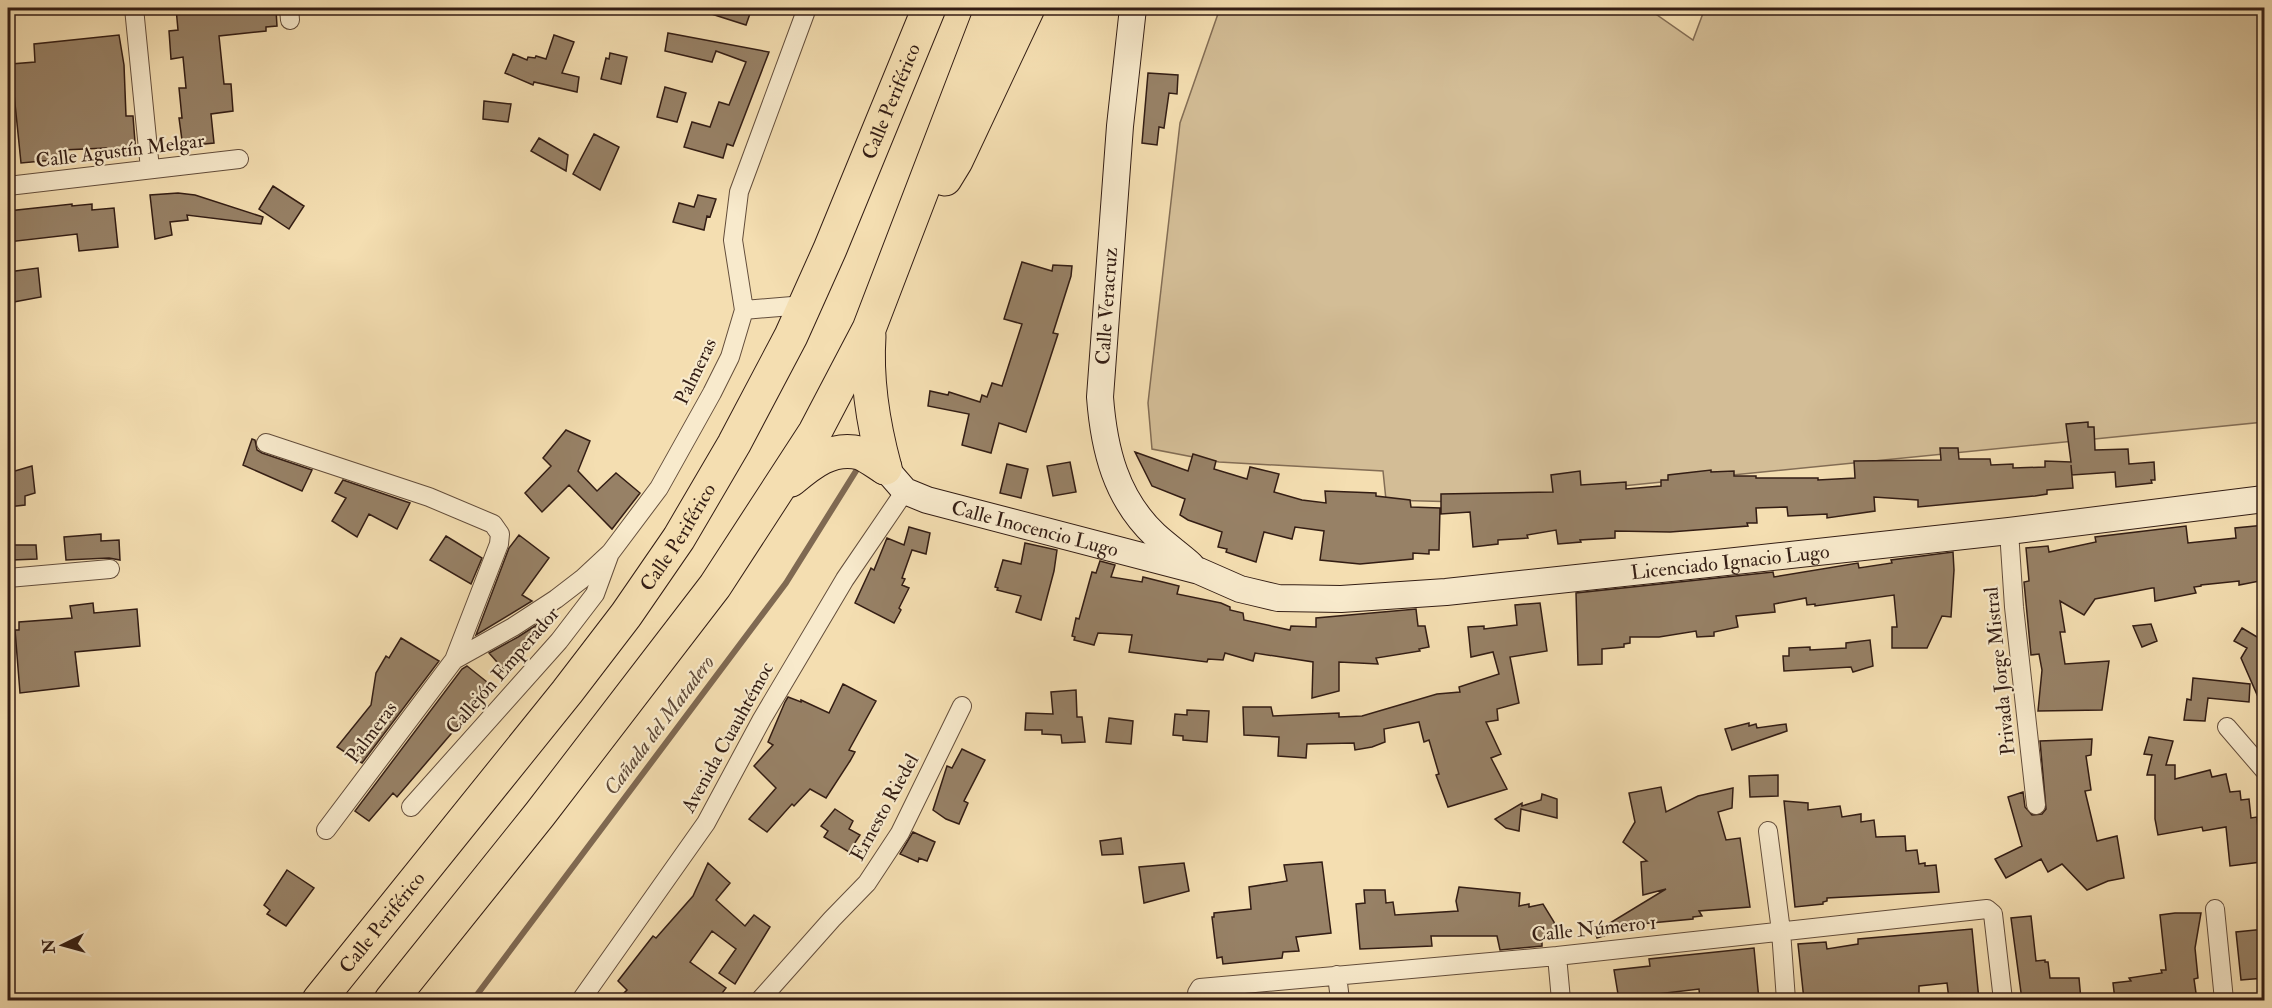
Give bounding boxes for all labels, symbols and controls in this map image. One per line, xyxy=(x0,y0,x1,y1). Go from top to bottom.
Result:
street label: Calle Periférico xyxy=(856,40,926,163)
street label: Calle Agustín Melgar xyxy=(34,128,206,173)
street label: Calle Veracruz xyxy=(1090,246,1123,366)
street label: Palmeras xyxy=(669,334,722,409)
street label: Calle Periférico xyxy=(634,479,721,596)
street label: Calle Inocencio Lugo xyxy=(949,495,1121,562)
street label: Licenciado Ignacio Lugo xyxy=(1629,539,1831,585)
street label: Privada Jorge Mistral xyxy=(1978,586,2021,756)
street label: Callejón Emperador xyxy=(440,601,566,740)
water label: Cañada del Matadero xyxy=(598,650,721,801)
street label: Avenida Cuauhtémoc xyxy=(675,657,779,818)
street label: Palmeras xyxy=(340,696,403,768)
street label: Ernesto Riedel xyxy=(845,749,924,865)
street label: Calle Periférico xyxy=(334,867,430,978)
street label: Calle Número 1 xyxy=(1530,910,1658,947)
north arrow xyxy=(33,915,93,975)
text: N xyxy=(38,938,60,955)

